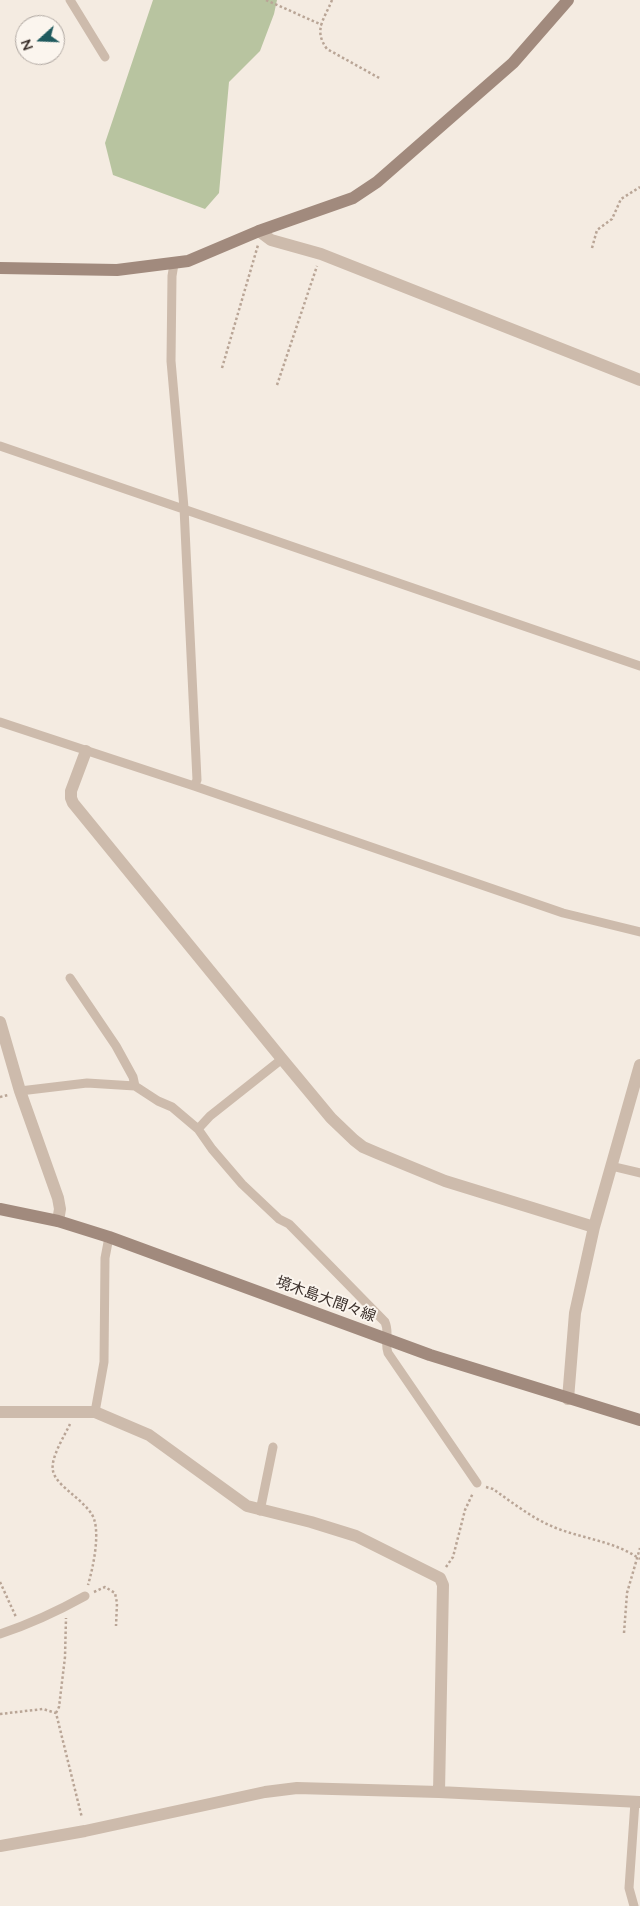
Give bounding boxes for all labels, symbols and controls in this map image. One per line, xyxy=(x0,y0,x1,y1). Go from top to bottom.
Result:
north arrow xyxy=(15,15,65,65)
text: N xyxy=(17,37,36,53)
street label: 境木島大間々線 xyxy=(274,1273,378,1325)

